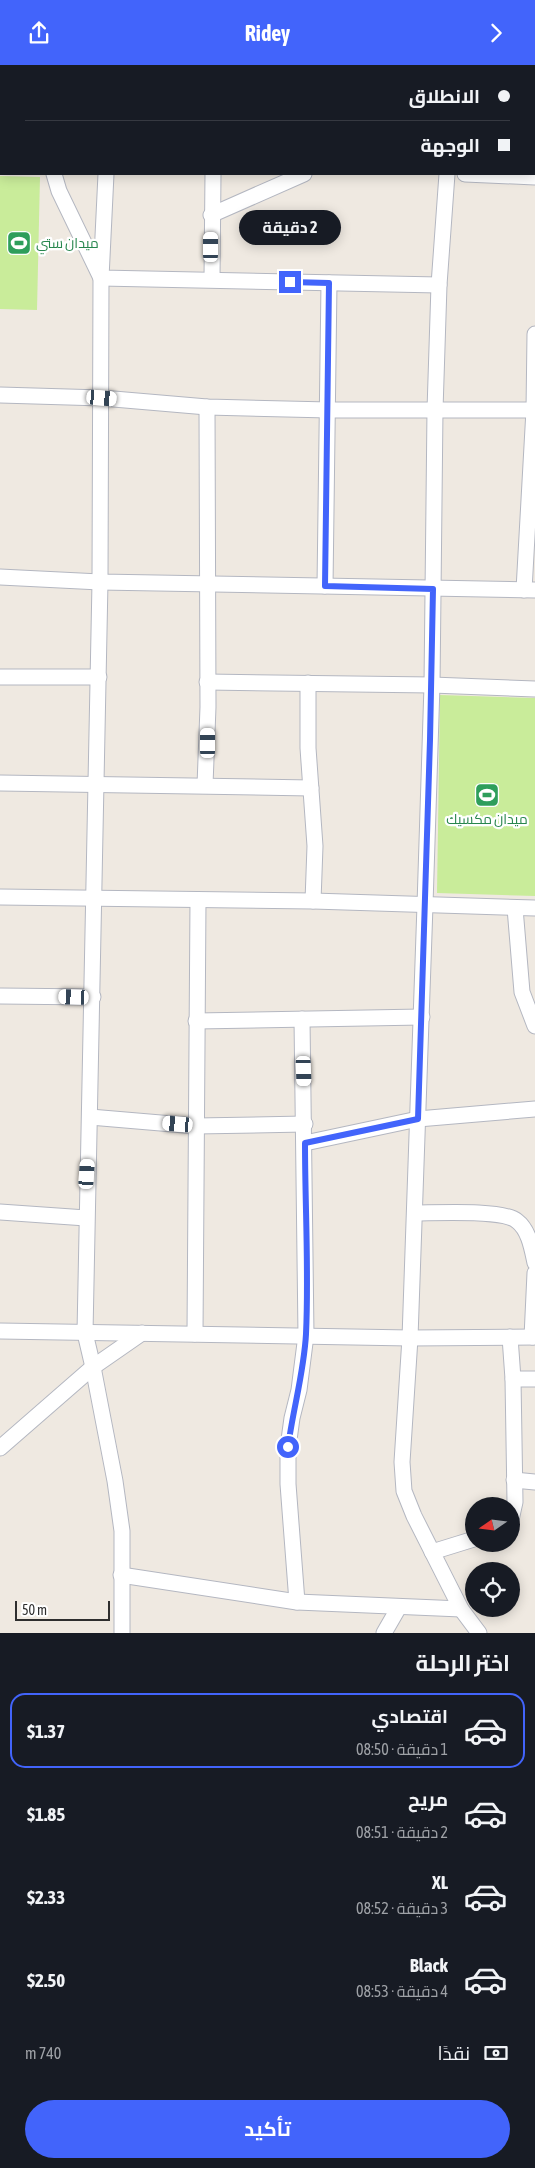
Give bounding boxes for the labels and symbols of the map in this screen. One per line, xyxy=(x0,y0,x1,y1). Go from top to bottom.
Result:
callout: 2 دقيقة xyxy=(239,209,341,245)
sports icon: ميدان ستي xyxy=(6,230,32,256)
car xyxy=(203,232,218,262)
place label: ميدان ستي xyxy=(36,235,99,255)
route end xyxy=(279,271,301,293)
car xyxy=(86,389,117,407)
car xyxy=(200,728,215,758)
sports icon: ميدان مكسيك xyxy=(474,782,500,808)
place label: ميدان مكسيك xyxy=(446,811,528,827)
car xyxy=(58,989,89,1005)
car xyxy=(295,1056,312,1086)
car xyxy=(162,1115,193,1133)
car xyxy=(78,1159,95,1189)
route start xyxy=(277,1436,299,1458)
north arrow xyxy=(465,1497,520,1553)
scale bar xyxy=(15,1598,110,1621)

